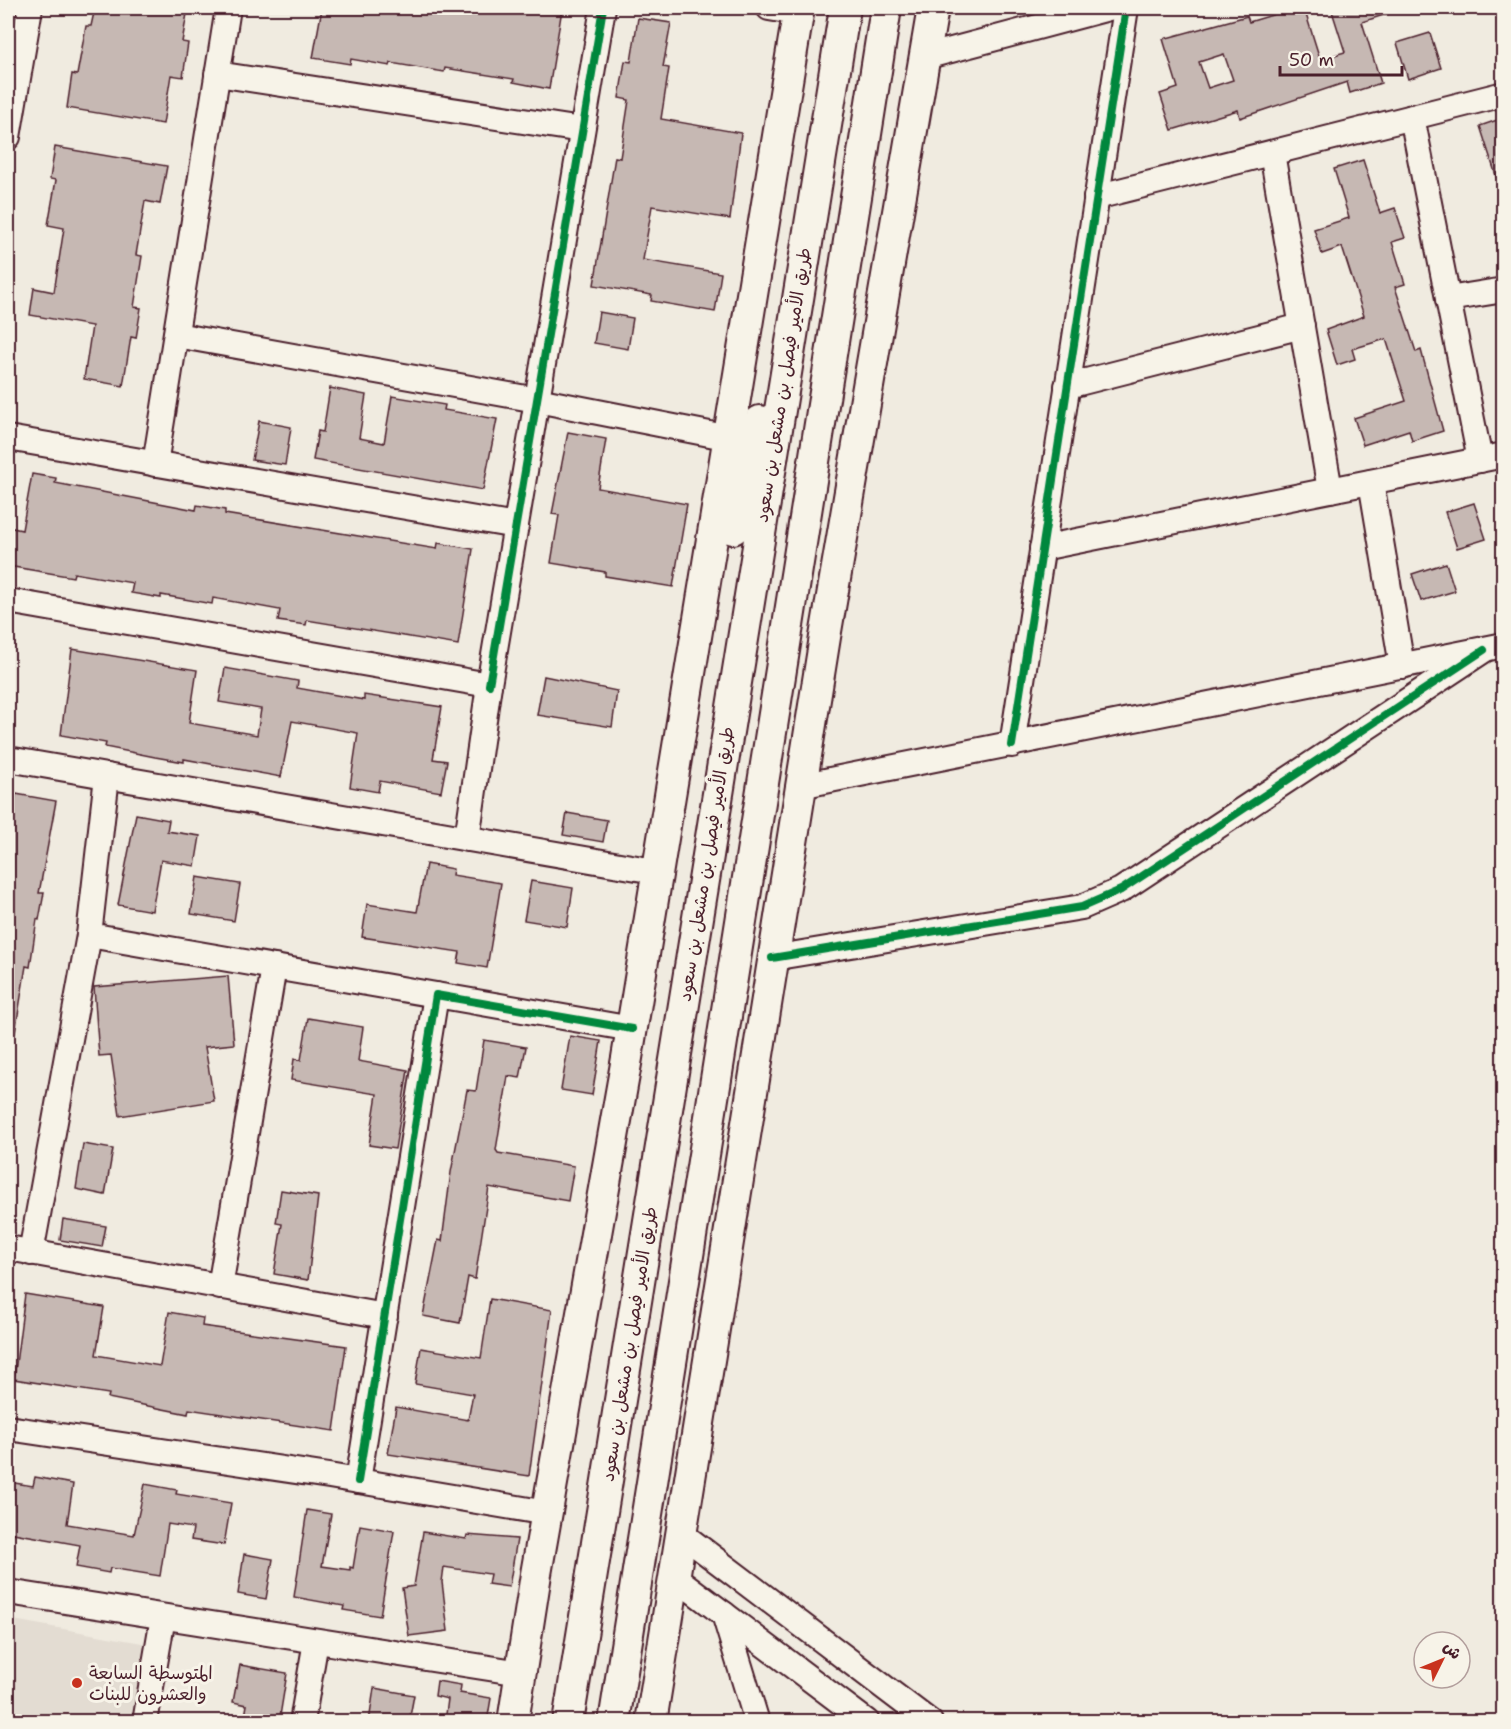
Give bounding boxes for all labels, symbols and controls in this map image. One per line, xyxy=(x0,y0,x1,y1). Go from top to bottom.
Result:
scale bar xyxy=(1280,39,1402,77)
text: 50 m xyxy=(1289,48,1334,72)
street label: طريق الأمير فيصل بن مشعل بن سعود xyxy=(749,246,817,524)
street label: طريق الأمير فيصل بن مشعل بن سعود xyxy=(672,725,740,1003)
street label: طريق الأمير فيصل بن مشعل بن سعود xyxy=(595,1205,663,1483)
north arrow xyxy=(1412,1630,1472,1690)
text: ش xyxy=(1439,1637,1466,1664)
place label: المتوسطة السابعة والعشرون للبنات xyxy=(89,1661,213,1706)
marker: المتوسطة السابعة والعشرون للبنات xyxy=(70,1676,84,1690)

